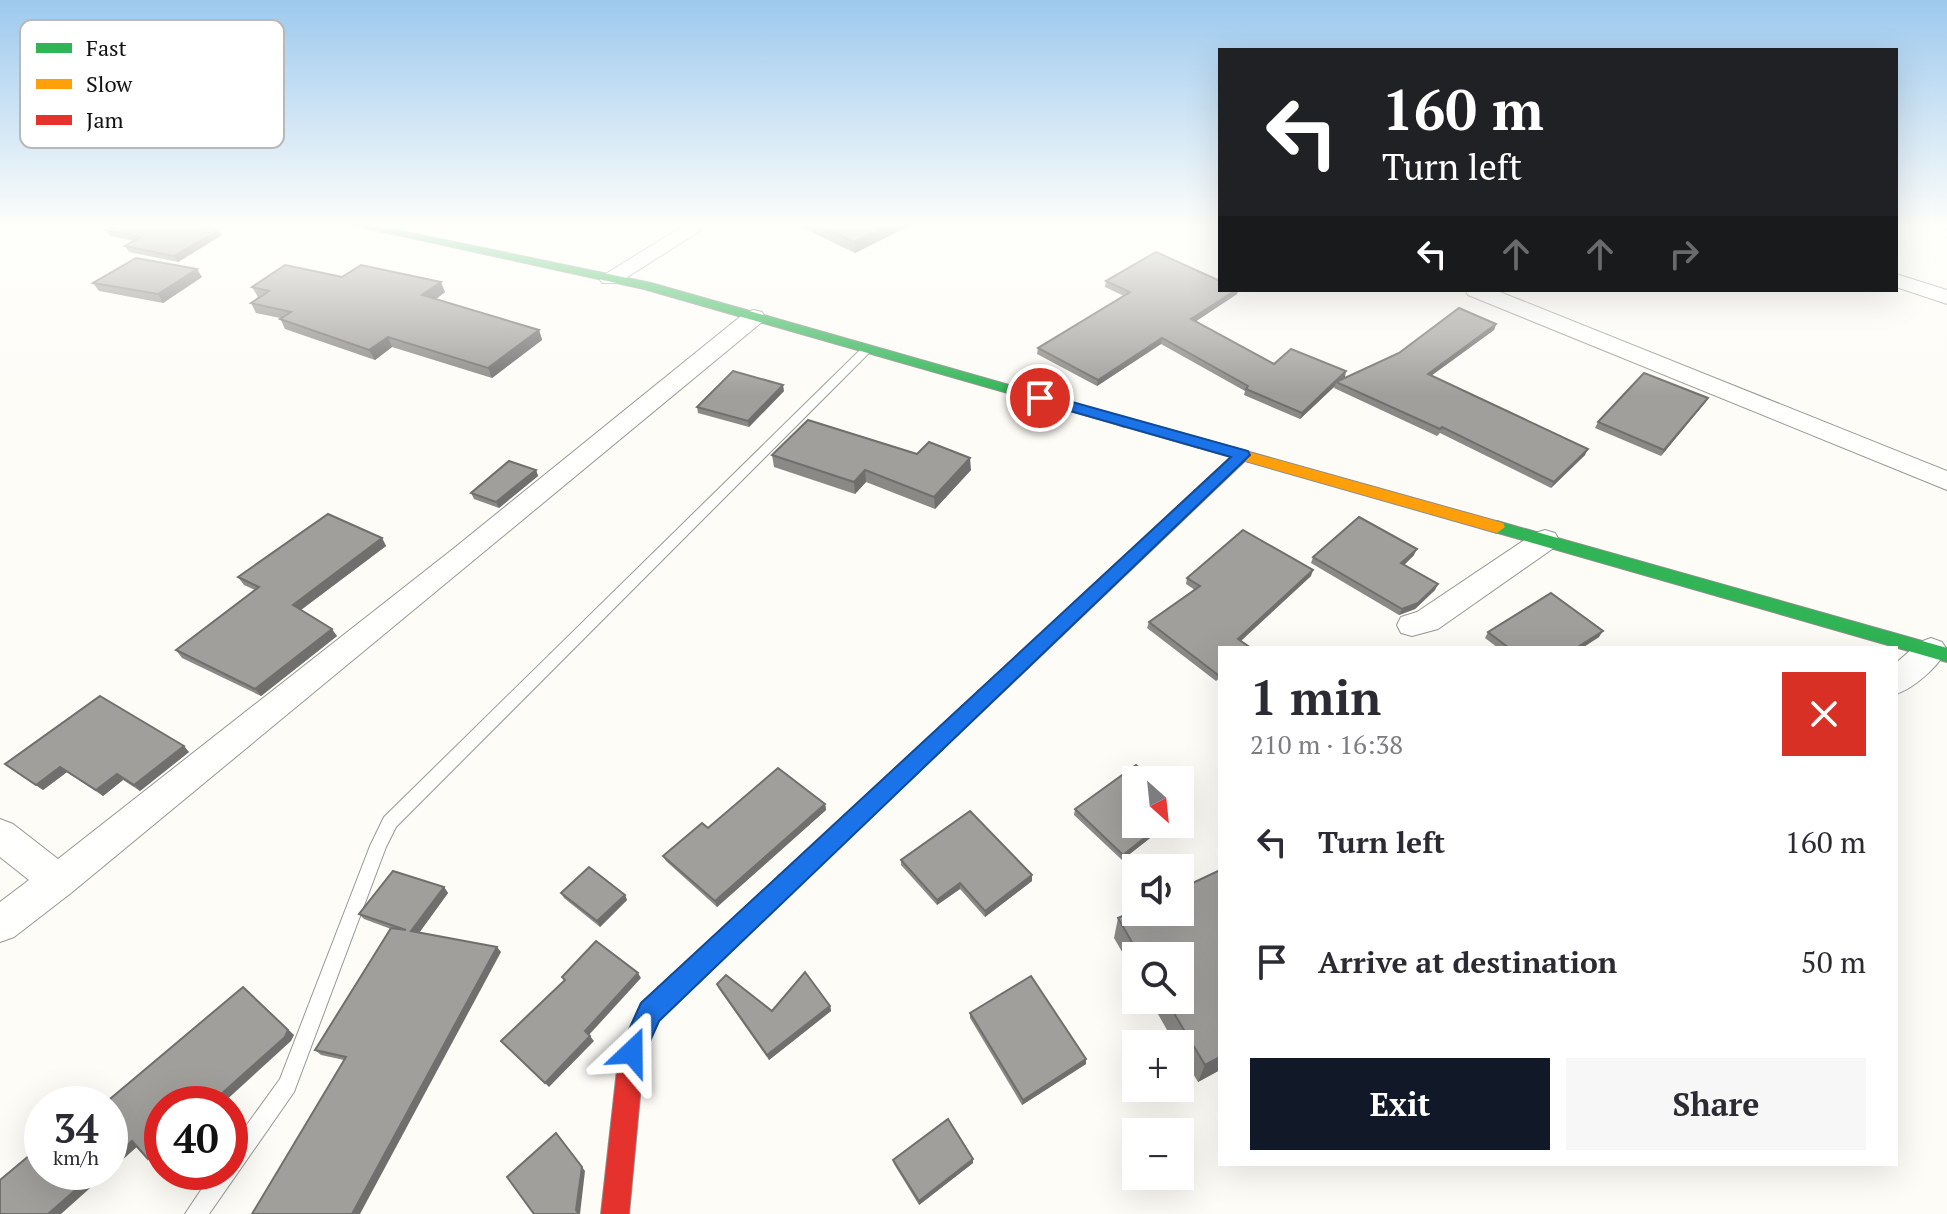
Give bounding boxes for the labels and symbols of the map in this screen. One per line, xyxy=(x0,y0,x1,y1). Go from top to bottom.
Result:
legend xyxy=(20,20,284,148)
text: Fast xyxy=(86,33,127,62)
text: Slow xyxy=(86,69,133,98)
text: Jam xyxy=(86,105,124,134)
pin xyxy=(1006,364,1074,432)
north arrow xyxy=(1122,766,1194,838)
position arrow xyxy=(590,1010,674,1094)
speed limit sign: 40 xyxy=(144,1086,248,1190)

